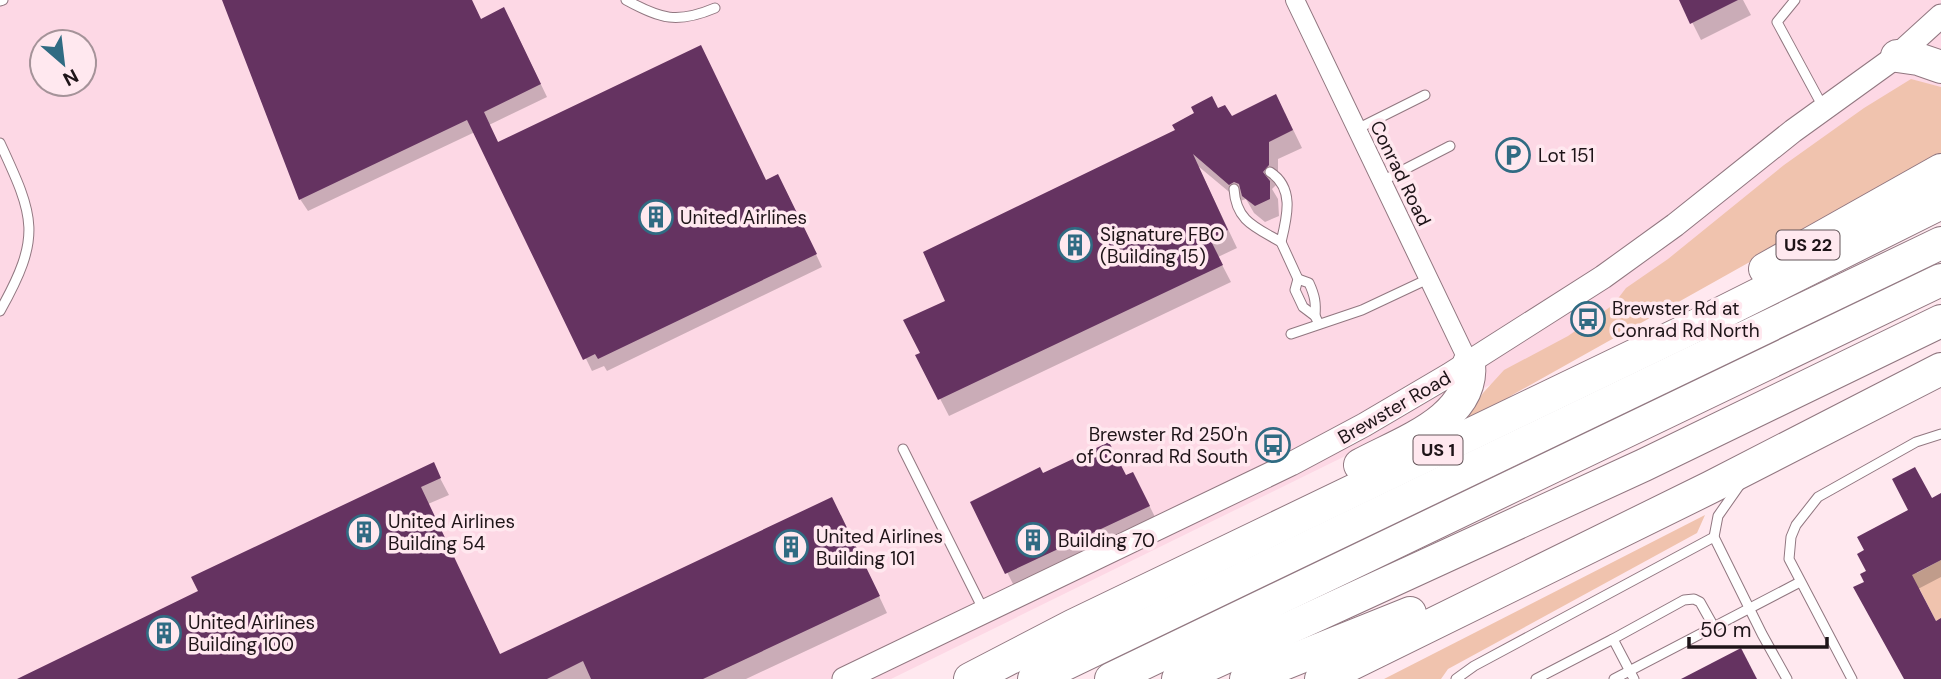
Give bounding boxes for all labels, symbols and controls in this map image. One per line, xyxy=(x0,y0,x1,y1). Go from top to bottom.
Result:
north arrow xyxy=(28,28,98,98)
text: N xyxy=(59,63,83,92)
street label: Conrad Road xyxy=(1364,116,1437,230)
parking icon: Lot 151 xyxy=(1494,136,1532,174)
place label: Lot 151 xyxy=(1538,143,1594,168)
building icon: United Airlines xyxy=(637,198,675,236)
place label: United Airlines xyxy=(680,205,807,230)
place label: Signature FBO (Building 15) xyxy=(1100,222,1224,269)
building icon: Signature FBO (Building 15) xyxy=(1056,226,1094,264)
road number: US 22 xyxy=(1776,230,1840,260)
place label: Brewster Rd at Conrad Rd North xyxy=(1612,296,1760,343)
bus stop icon: Brewster Rd at Conrad Rd North xyxy=(1569,300,1607,338)
street label: Brewster Road xyxy=(1333,365,1455,450)
place label: Brewster Rd 250'n of Conrad Rd South xyxy=(1076,422,1248,469)
bus stop icon: Brewster Rd 250'n of Conrad Rd South xyxy=(1254,426,1292,464)
road number: US 1 xyxy=(1414,436,1462,464)
place label: United Airlines Building 54 xyxy=(388,509,515,556)
building icon: United Airlines Building 54 xyxy=(345,513,383,551)
building icon: Building 70 xyxy=(1014,521,1052,559)
place label: United Airlines Building 101 xyxy=(816,524,943,571)
building icon: United Airlines Building 101 xyxy=(772,528,810,566)
place label: Building 70 xyxy=(1058,528,1155,553)
scale bar xyxy=(1689,606,1827,650)
place label: United Airlines Building 100 xyxy=(188,610,315,657)
building icon: United Airlines Building 100 xyxy=(145,614,183,652)
text: 50 m xyxy=(1700,616,1751,644)

